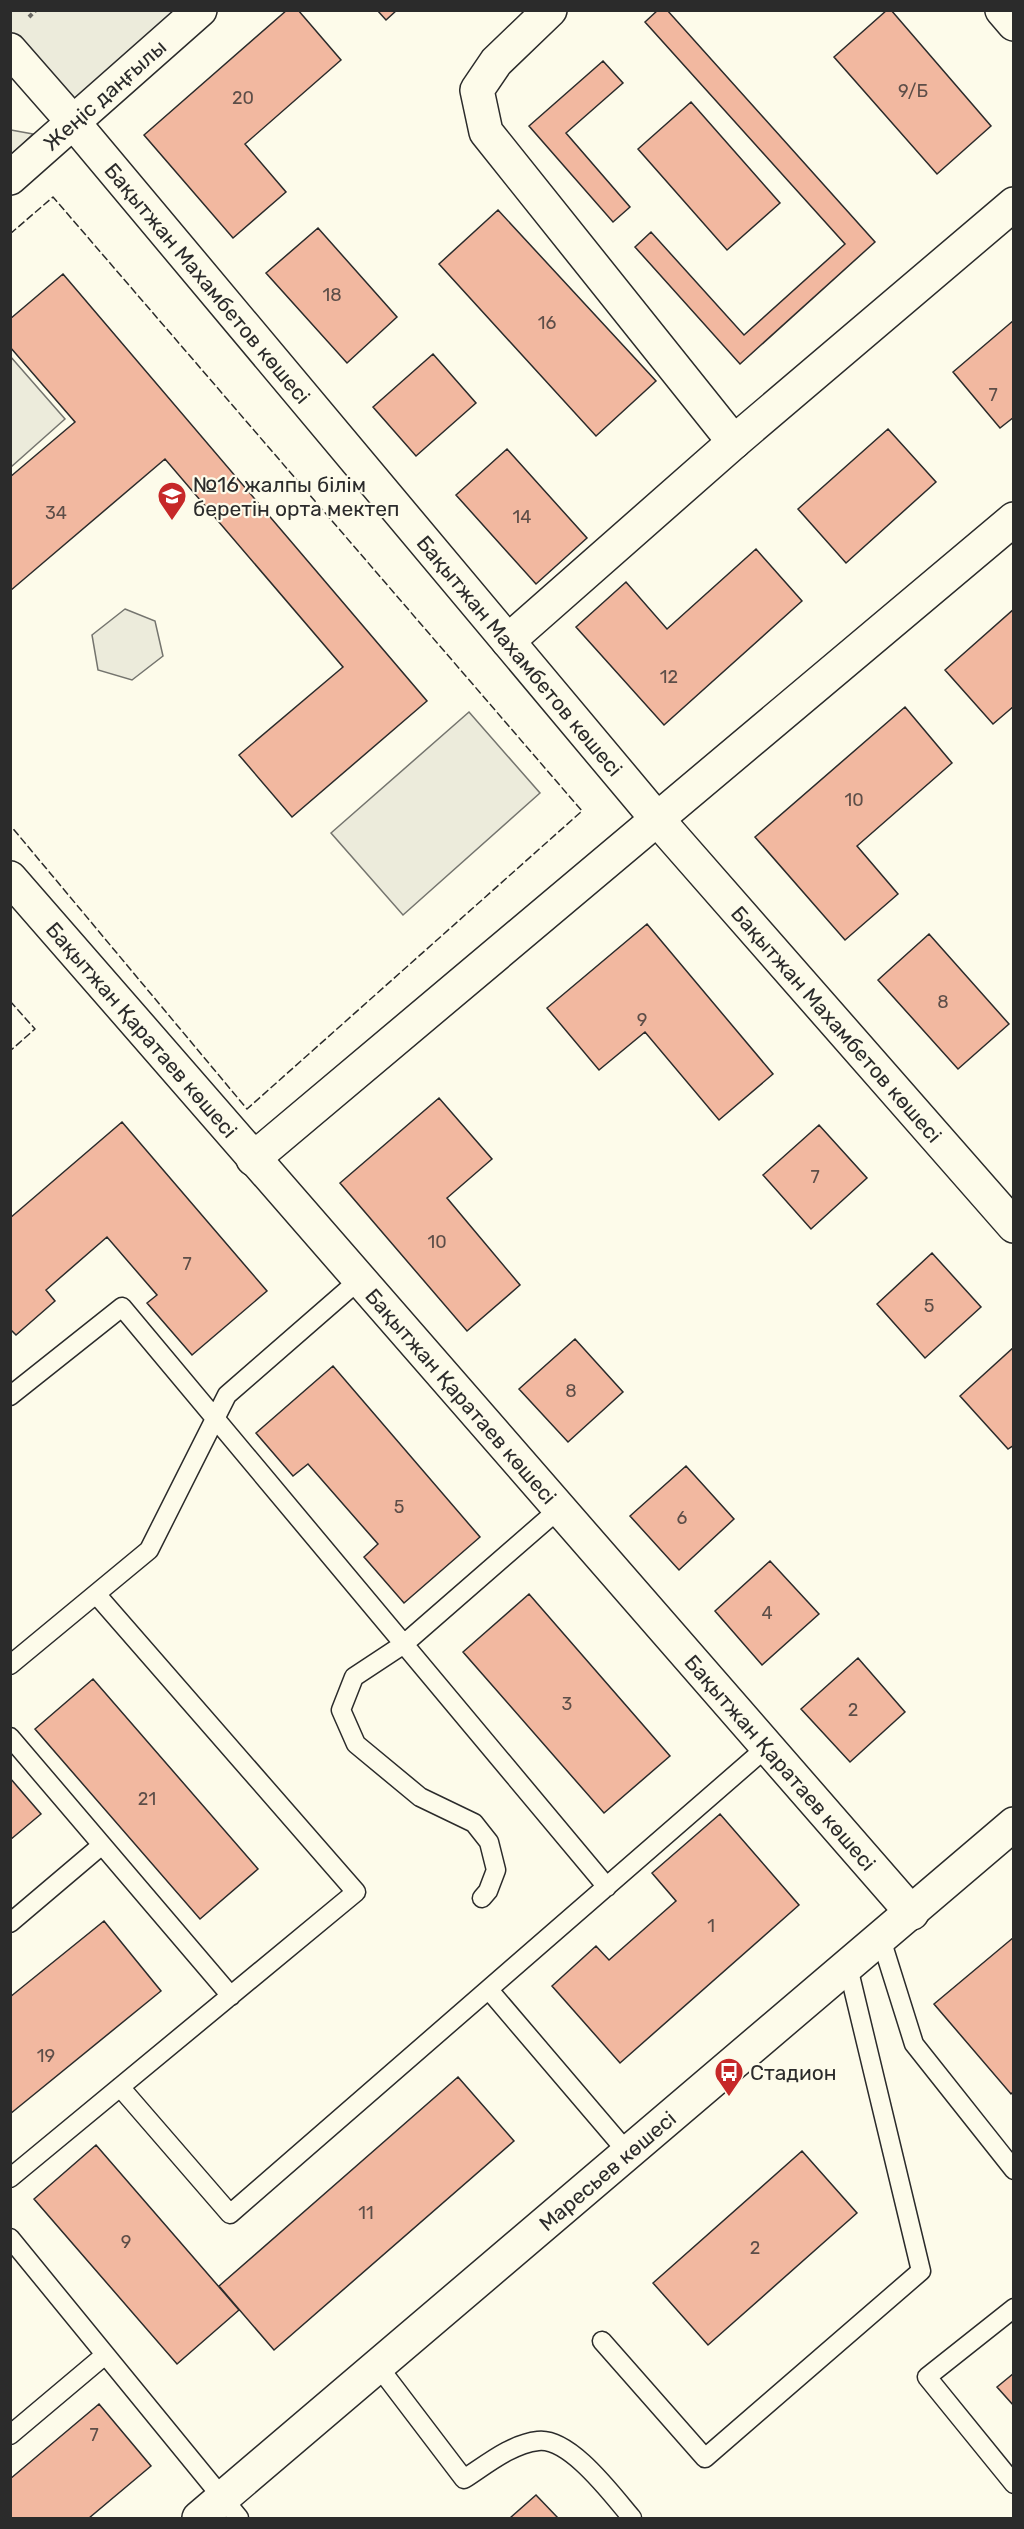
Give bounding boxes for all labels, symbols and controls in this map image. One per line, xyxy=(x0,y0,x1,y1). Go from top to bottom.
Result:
street label: Жеңіс даңғылы xyxy=(38,34,171,155)
house number: 9/Б xyxy=(898,80,928,102)
house number: 20 xyxy=(232,87,254,109)
street label: Бақытжан Махамбетов көшесі xyxy=(100,158,316,408)
house number: 18 xyxy=(322,284,342,306)
house number: 16 xyxy=(538,312,556,334)
house number: 7 xyxy=(988,384,998,406)
place label: №16 жалпы білім беретін орта мектеп xyxy=(193,472,399,521)
school or university icon: №16 жалпы білім беретін орта мектеп xyxy=(156,480,188,522)
house number: 34 xyxy=(45,502,67,524)
house number: 14 xyxy=(513,506,531,528)
street label: Бақытжан Махамбетов көшесі xyxy=(412,530,628,781)
house number: 12 xyxy=(660,666,678,688)
house number: 10 xyxy=(844,789,864,811)
street label: Бақытжан Махамбетов көшесі xyxy=(726,901,947,1147)
street label: Бақытжан Қаратаев көшесі xyxy=(41,917,243,1143)
house number: 8 xyxy=(937,991,949,1013)
house number: 9 xyxy=(637,1009,647,1031)
house number: 7 xyxy=(810,1166,820,1188)
house number: 10 xyxy=(427,1231,447,1253)
house number: 7 xyxy=(182,1253,192,1275)
street label: Бақытжан Қаратаев көшесі xyxy=(361,1283,562,1509)
house number: 5 xyxy=(924,1295,934,1317)
house number: 8 xyxy=(565,1380,577,1402)
house number: 5 xyxy=(394,1496,404,1518)
house number: 6 xyxy=(677,1507,688,1529)
house number: 4 xyxy=(761,1602,773,1624)
street label: Бақытжан Қаратаев көшесі xyxy=(680,1649,881,1875)
house number: 3 xyxy=(562,1693,572,1715)
house number: 2 xyxy=(848,1699,858,1721)
house number: 21 xyxy=(138,1788,156,1810)
house number: 1 xyxy=(707,1915,715,1937)
house number: 19 xyxy=(37,2045,55,2067)
bus stop icon: Стадион xyxy=(713,2056,745,2098)
place label: Стадион xyxy=(750,2060,837,2085)
street label: Маресьев көшесі xyxy=(534,2105,681,2236)
house number: 11 xyxy=(358,2202,374,2224)
house number: 9 xyxy=(121,2231,131,2253)
house number: 2 xyxy=(750,2237,760,2259)
house number: 7 xyxy=(89,2424,99,2446)

